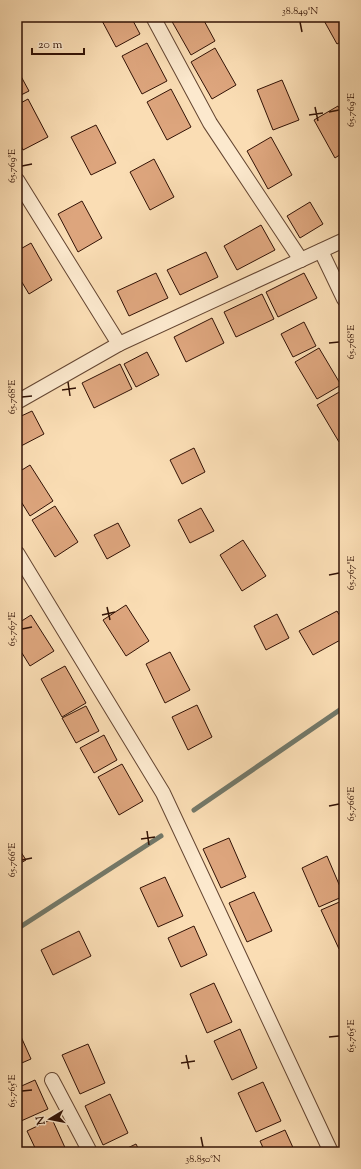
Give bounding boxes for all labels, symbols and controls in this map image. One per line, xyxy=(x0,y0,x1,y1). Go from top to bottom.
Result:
text: 38.849°N xyxy=(282,4,318,19)
scale bar xyxy=(32,30,84,56)
text: 20 m xyxy=(38,36,63,54)
text: 65.769°E xyxy=(344,93,359,127)
text: 65.769°E xyxy=(5,149,20,183)
text: 65.768°E xyxy=(344,325,359,359)
text: 65.768°E xyxy=(5,380,20,414)
text: 65.767°E xyxy=(344,556,359,590)
text: 65.767°E xyxy=(5,612,20,646)
text: 65.766°E xyxy=(344,787,359,821)
text: 65.766°E xyxy=(5,843,20,877)
text: 65.765°E xyxy=(344,1020,359,1052)
text: 65.765°E xyxy=(5,1075,20,1107)
north arrow xyxy=(30,1099,70,1139)
text: N xyxy=(32,1115,50,1127)
text: 38.850°N xyxy=(185,1152,221,1167)

